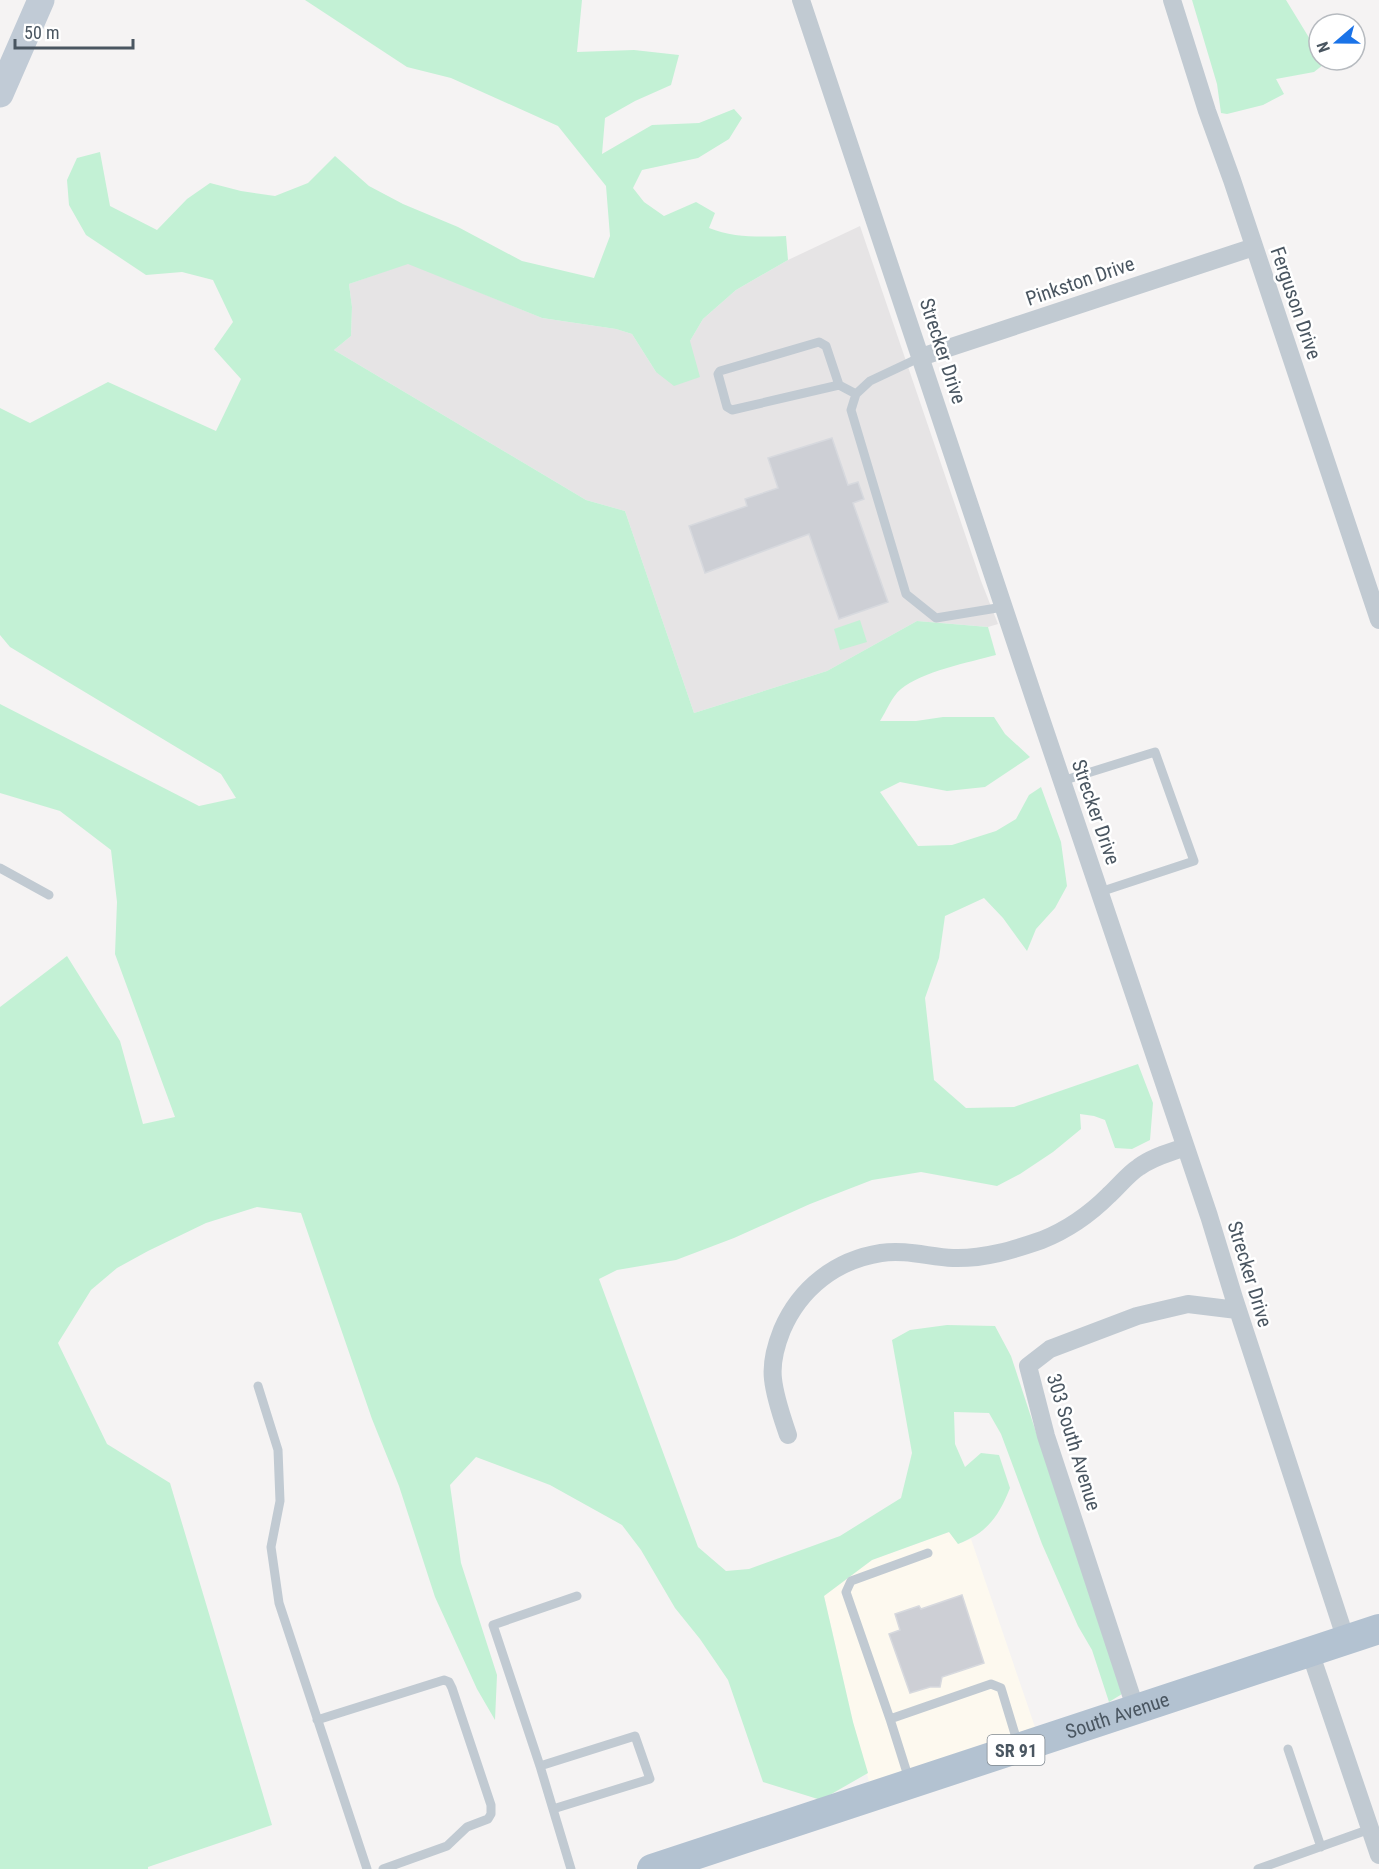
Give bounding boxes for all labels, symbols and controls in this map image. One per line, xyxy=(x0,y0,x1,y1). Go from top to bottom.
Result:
scale bar xyxy=(15,12,134,50)
north arrow xyxy=(1307,12,1367,72)
text: 50 m xyxy=(24,22,59,43)
text: N xyxy=(1313,39,1334,55)
street label: Ferguson Drive xyxy=(1266,244,1326,362)
street label: Pinkston Drive xyxy=(1022,251,1138,311)
street label: Strecker Drive xyxy=(915,295,971,407)
street label: Strecker Drive xyxy=(1067,756,1125,868)
street label: Strecker Drive xyxy=(1223,1218,1277,1330)
street label: 303 South Avenue xyxy=(1042,1371,1106,1513)
street label: South Avenue xyxy=(1062,1687,1172,1744)
road number: SR 91 xyxy=(988,1735,1044,1765)

